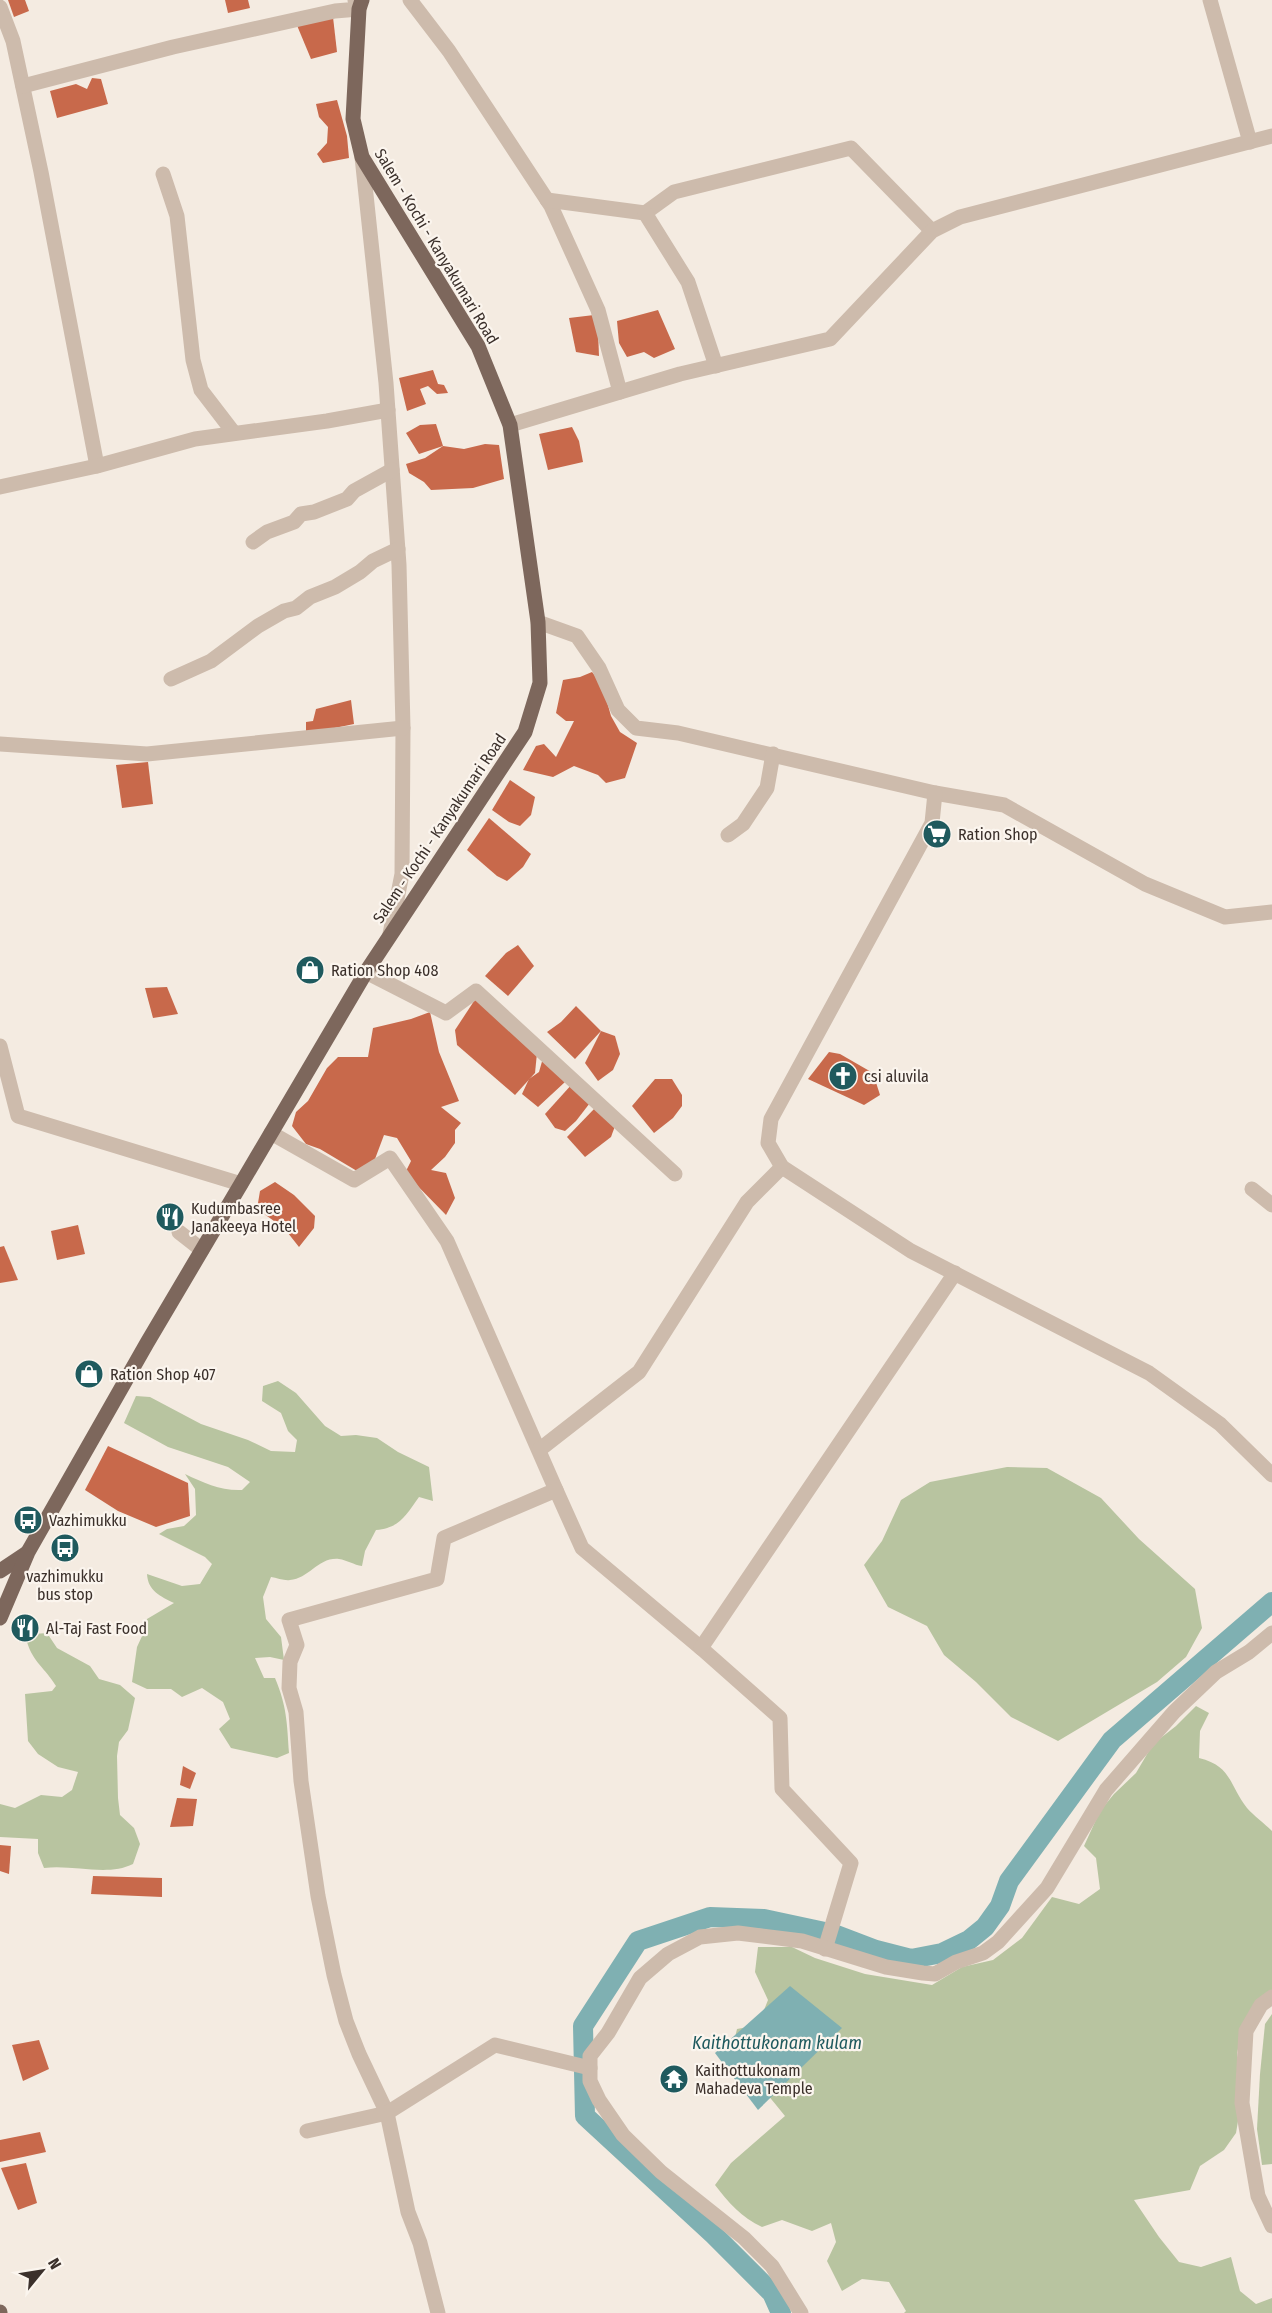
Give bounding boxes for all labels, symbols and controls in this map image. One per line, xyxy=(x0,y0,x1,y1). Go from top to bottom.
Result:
street label: Salem - Kochi - Kanyakumari Road xyxy=(371,145,503,347)
street label: Salem - Kochi - Kanyakumari Road xyxy=(369,730,510,927)
supermarket icon: Ration Shop xyxy=(921,818,953,850)
place label: Ration Shop xyxy=(958,825,1038,844)
shop icon: Ration Shop 408 xyxy=(294,954,326,986)
place label: Ration Shop 408 xyxy=(331,961,438,980)
church icon: csi aluvila xyxy=(827,1060,859,1092)
place label: csi aluvila xyxy=(864,1067,929,1086)
place label: Kudumbasree Janakeeya Hotel xyxy=(191,1199,296,1236)
restaurant icon: Kudumbasree Janakeeya Hotel xyxy=(154,1201,186,1233)
shop icon: Ration Shop 407 xyxy=(73,1358,105,1390)
place label: Ration Shop 407 xyxy=(110,1365,216,1384)
bus stop icon: Vazhimukku xyxy=(12,1504,44,1536)
place label: Vazhimukku xyxy=(49,1511,127,1530)
bus stop icon: vazhimukku bus stop xyxy=(49,1532,81,1564)
place label: vazhimukku bus stop xyxy=(26,1567,104,1604)
restaurant icon: Al-Taj Fast Food xyxy=(9,1612,41,1644)
place label: Al-Taj Fast Food xyxy=(46,1619,147,1638)
water label: Kaithottukonam kulam xyxy=(692,2032,862,2054)
place label: Kaithottukonam Mahadeva Temple xyxy=(695,2061,813,2098)
temple icon: Kaithottukonam Mahadeva Temple xyxy=(658,2063,690,2095)
north arrow xyxy=(12,2241,72,2301)
text: N xyxy=(44,2255,65,2273)

